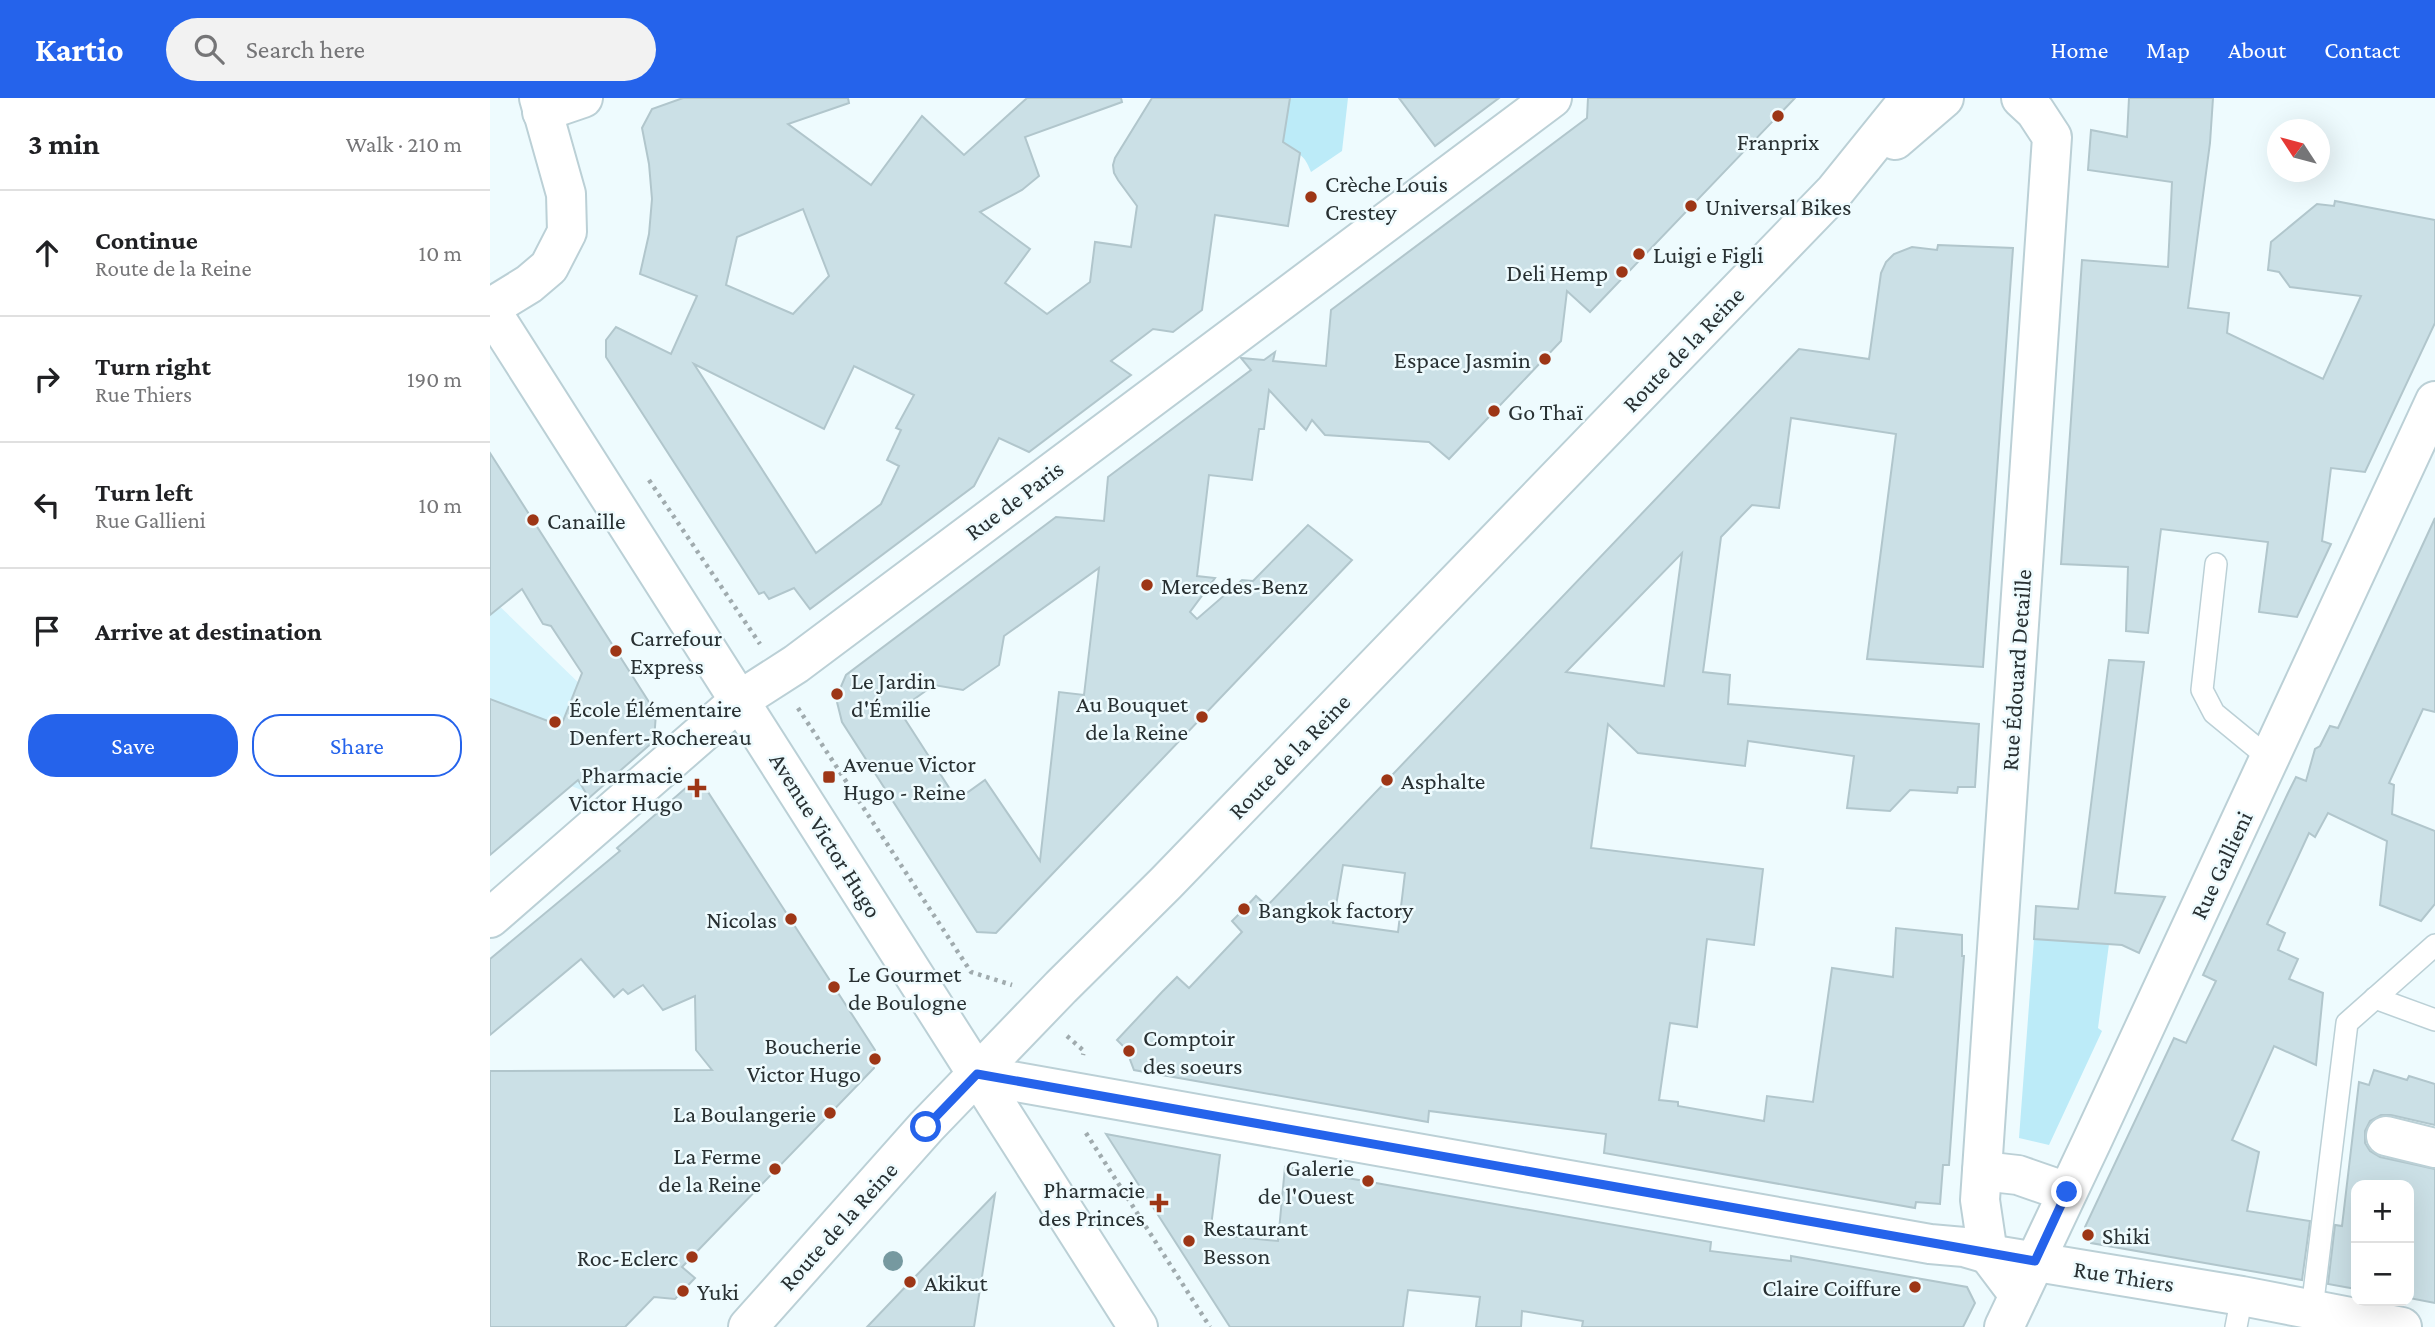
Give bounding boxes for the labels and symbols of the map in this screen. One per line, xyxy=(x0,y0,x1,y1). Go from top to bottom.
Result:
marker: Franprix xyxy=(1770,108,1786,124)
north arrow xyxy=(2267,119,2330,182)
place label: Franprix xyxy=(1737,128,1819,155)
place label: Crèche Louis Crestey xyxy=(1325,170,1448,225)
marker: Crèche Louis Crestey xyxy=(1303,189,1319,205)
place label: Universal Bikes xyxy=(1705,193,1852,220)
marker: Universal Bikes xyxy=(1683,198,1699,214)
place label: Luigi e Figli xyxy=(1653,241,1763,268)
marker: Luigi e Figli xyxy=(1631,246,1647,262)
place label: Deli Hemp xyxy=(1506,259,1608,286)
marker: Deli Hemp xyxy=(1614,264,1630,280)
street label: Route de la Reine xyxy=(1617,281,1749,417)
place label: Espace Jasmin xyxy=(1394,346,1531,373)
marker: Espace Jasmin xyxy=(1537,351,1553,367)
place label: Go Thaï xyxy=(1508,398,1584,425)
marker: Go Thaï xyxy=(1486,403,1502,419)
street label: Rue de Paris xyxy=(960,454,1068,546)
place label: Canaille xyxy=(547,507,626,534)
marker: Canaille xyxy=(525,512,541,528)
street label: Rue Édouard Detaille xyxy=(1995,568,2037,772)
place label: Mercedes-Benz xyxy=(1161,572,1308,599)
marker: Mercedes-Benz xyxy=(1139,577,1155,593)
place label: Carrefour Express xyxy=(630,624,723,679)
marker: Carrefour Express xyxy=(608,643,624,659)
place label: Le Jardin d'Émilie xyxy=(851,667,936,722)
marker: Le Jardin d'Émilie xyxy=(829,686,845,702)
street label: Route de la Reine xyxy=(1223,688,1355,824)
place label: Au Bouquet de la Reine xyxy=(1076,690,1189,745)
place label: École Élémentaire Denfert-Rochereau xyxy=(569,695,752,750)
marker: Au Bouquet de la Reine xyxy=(1194,709,1210,725)
marker: École Élémentaire Denfert-Rochereau xyxy=(547,714,563,730)
street label: Avenue Victor Hugo xyxy=(764,748,888,922)
place label: Avenue Victor Hugo - Reine xyxy=(843,750,976,805)
place label: Pharmacie Victor Hugo xyxy=(569,761,683,816)
place label: Asphalte xyxy=(1401,767,1485,794)
marker: Avenue Victor Hugo - Reine xyxy=(821,769,837,785)
marker: Asphalte xyxy=(1379,772,1395,788)
marker: Pharmacie Victor Hugo xyxy=(689,780,705,796)
street label: Rue Gallieni xyxy=(2184,807,2258,923)
place label: Bangkok factory xyxy=(1258,896,1414,923)
marker: Bangkok factory xyxy=(1236,901,1252,917)
place label: Nicolas xyxy=(706,906,777,933)
marker: Nicolas xyxy=(783,911,799,927)
place label: Le Gourmet de Boulogne xyxy=(848,960,967,1015)
marker: Le Gourmet de Boulogne xyxy=(826,979,842,995)
place label: Comptoir des soeurs xyxy=(1143,1024,1243,1079)
place label: Boucherie Victor Hugo xyxy=(747,1032,861,1087)
marker: Comptoir des soeurs xyxy=(1121,1043,1137,1059)
marker: Boucherie Victor Hugo xyxy=(867,1051,883,1067)
place label: La Boulangerie xyxy=(673,1100,816,1127)
marker: La Boulangerie xyxy=(822,1105,838,1121)
route start xyxy=(910,1111,941,1142)
place label: La Ferme de la Reine xyxy=(658,1142,761,1197)
place label: Galerie de l'Ouest xyxy=(1258,1154,1355,1209)
street label: Route de la Reine xyxy=(773,1156,903,1296)
marker: La Ferme de la Reine xyxy=(767,1161,783,1177)
marker: Galerie de l'Ouest xyxy=(1360,1173,1376,1189)
place label: Pharmacie des Princes xyxy=(1038,1176,1145,1231)
route end xyxy=(2051,1176,2082,1207)
marker: Pharmacie des Princes xyxy=(1151,1195,1167,1211)
place label: Restaurant Besson xyxy=(1203,1214,1309,1269)
place label: Shiki xyxy=(2102,1222,2150,1249)
marker: Shiki xyxy=(2080,1227,2096,1243)
marker: Restaurant Besson xyxy=(1181,1233,1197,1249)
place label: Roc-Eclerc xyxy=(577,1244,678,1271)
marker: Roc-Eclerc xyxy=(684,1249,700,1265)
street label: Rue Thiers xyxy=(2072,1255,2176,1297)
place label: Akikut xyxy=(924,1269,988,1296)
marker: Akikut xyxy=(902,1274,918,1290)
place label: Claire Coiffure xyxy=(1762,1274,1901,1301)
place label: Yuki xyxy=(697,1278,739,1305)
marker: Claire Coiffure xyxy=(1907,1279,1923,1295)
marker: Yuki xyxy=(675,1283,691,1299)

